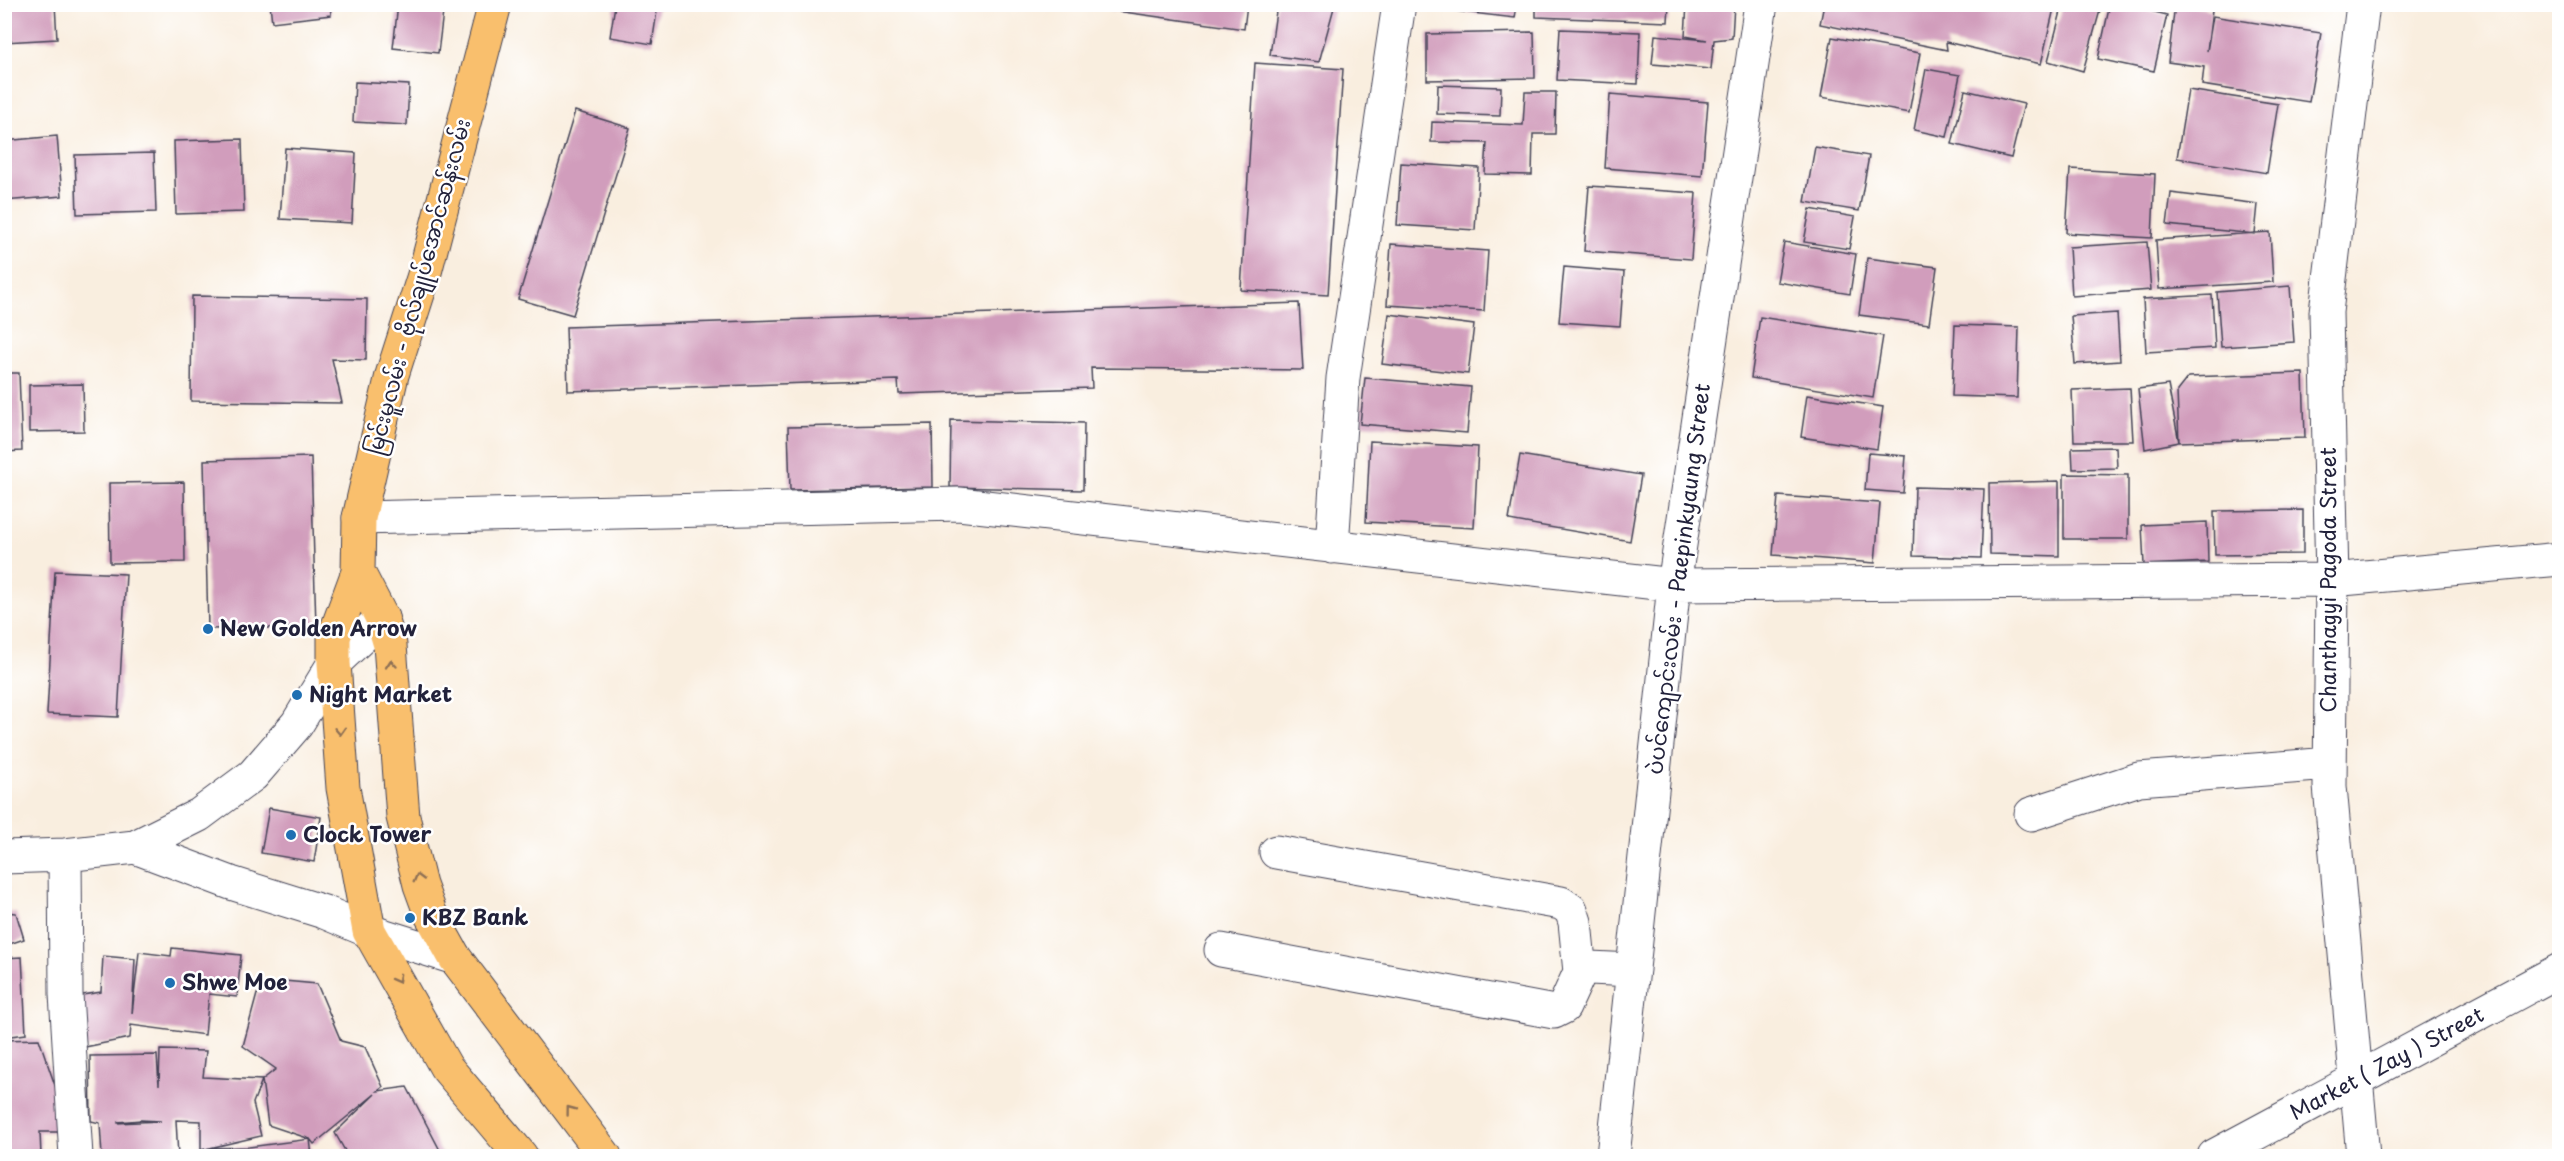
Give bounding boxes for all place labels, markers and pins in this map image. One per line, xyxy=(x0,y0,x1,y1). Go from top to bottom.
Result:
place label: New Golden Arrow xyxy=(220,611,417,643)
marker: New Golden Arrow xyxy=(201,622,215,636)
place label: Night Market xyxy=(309,677,452,709)
marker: Night Market xyxy=(290,688,304,702)
place label: Clock Tower xyxy=(303,817,431,849)
marker: Clock Tower xyxy=(284,828,298,842)
place label: KBZ Bank xyxy=(422,900,528,932)
marker: KBZ Bank xyxy=(403,911,417,925)
place label: Shwe Moe xyxy=(182,965,288,997)
marker: Shwe Moe xyxy=(163,976,177,990)

